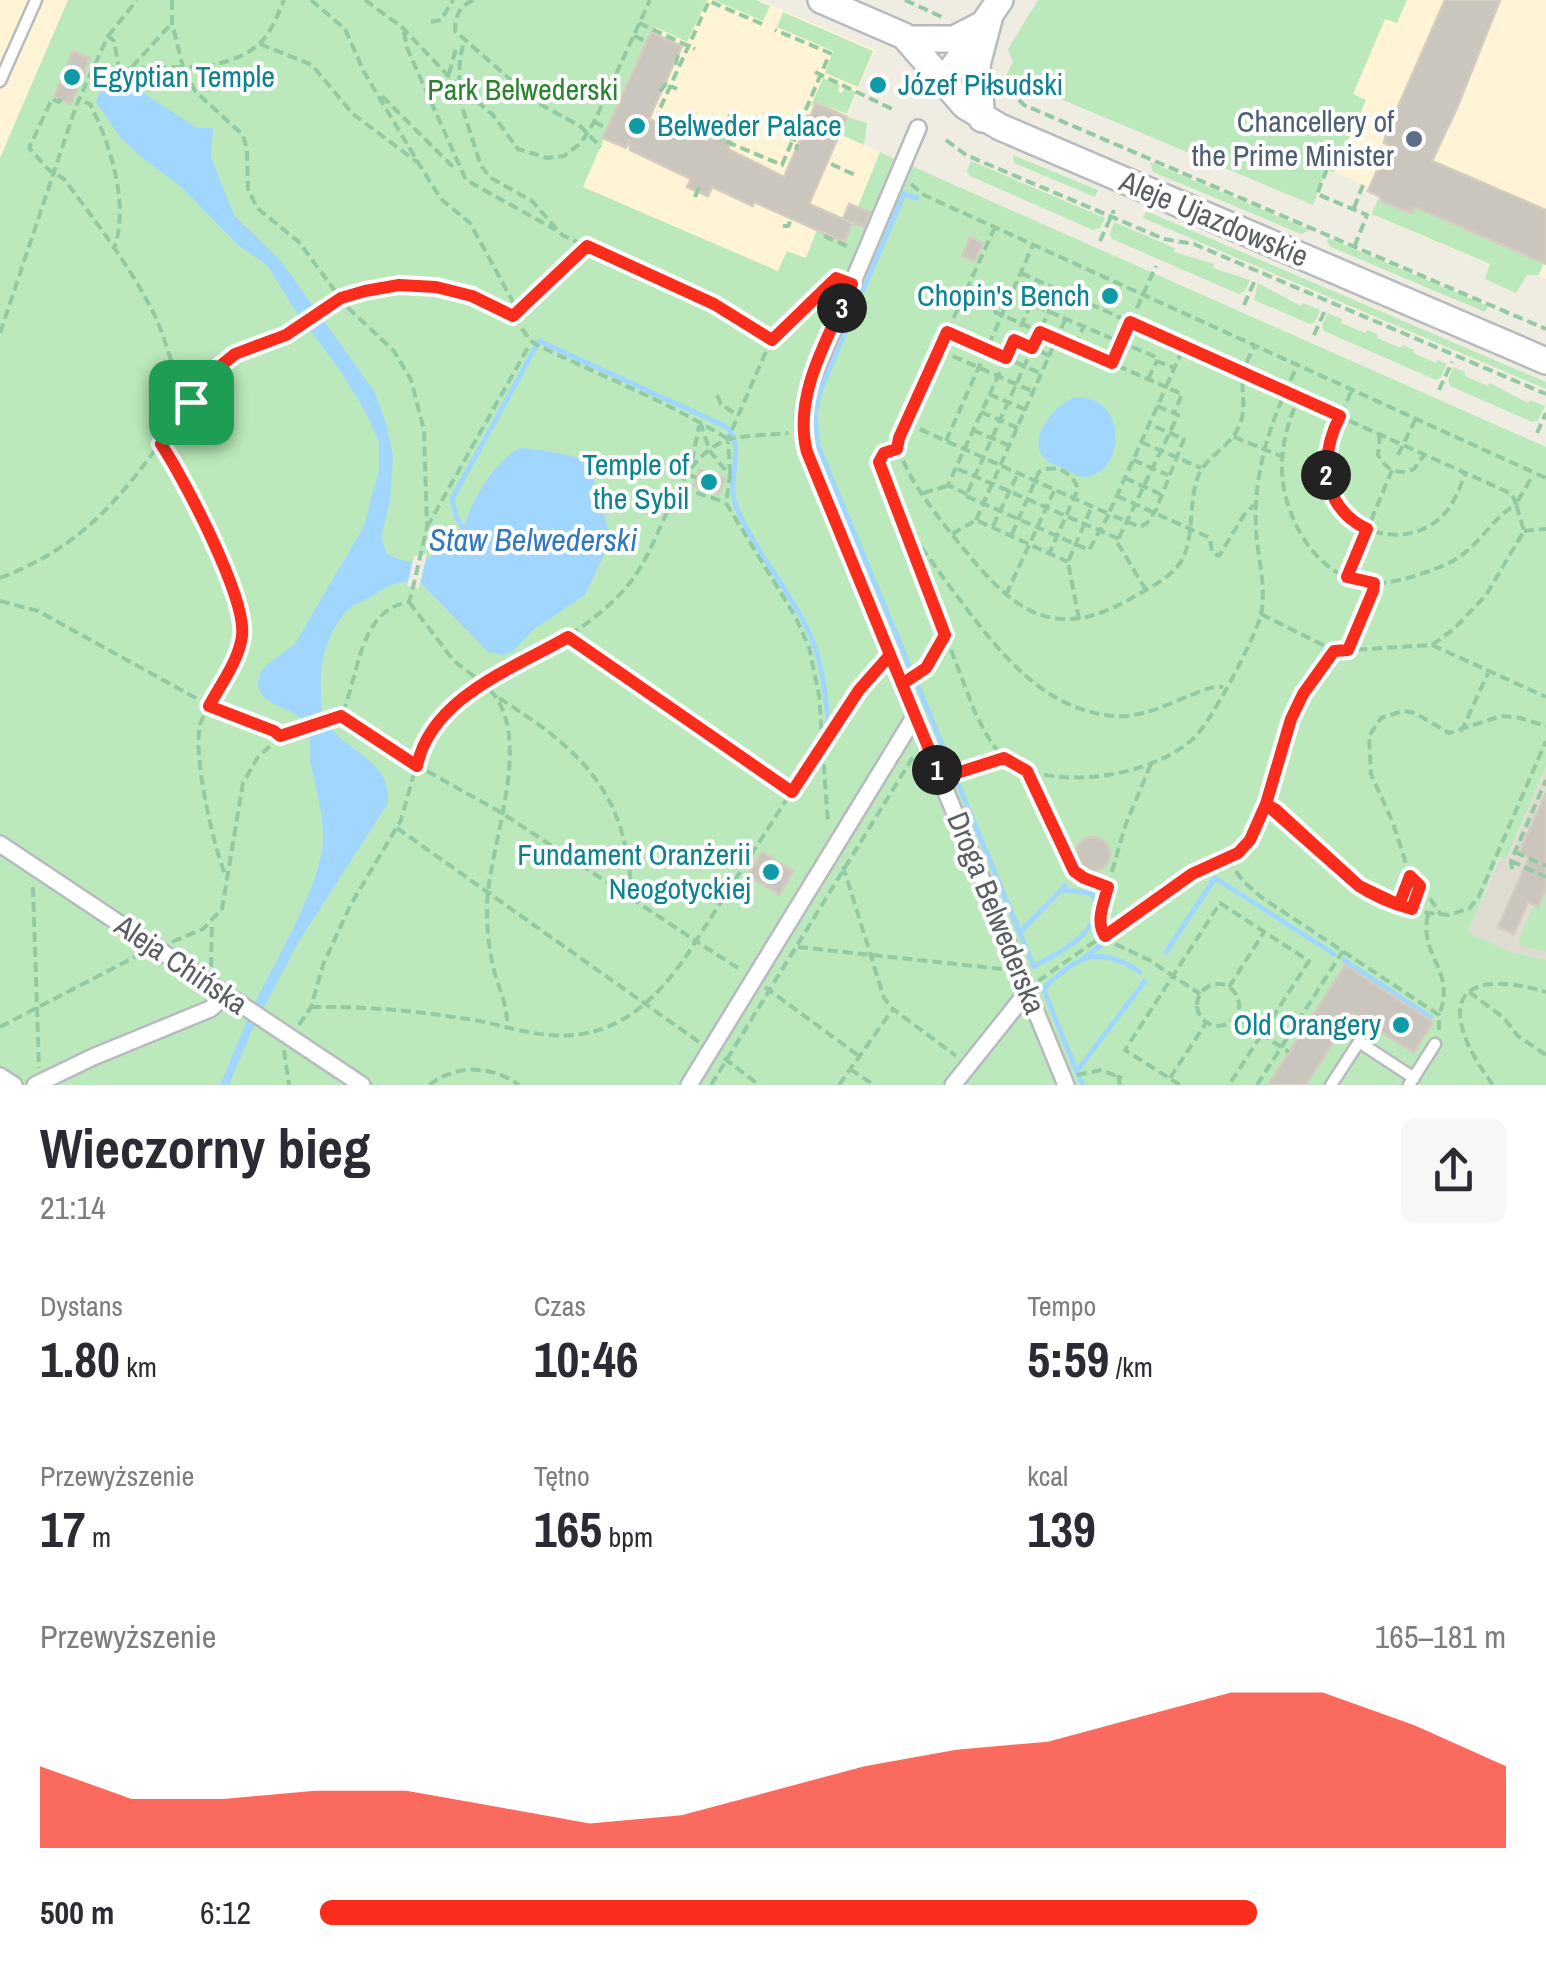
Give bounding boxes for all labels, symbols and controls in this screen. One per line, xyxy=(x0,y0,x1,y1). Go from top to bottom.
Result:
place label: Egyptian Temple xyxy=(92,56,275,96)
place label: Józef Piłsudski xyxy=(898,64,1063,104)
marker: Egyptian Temple xyxy=(61,66,83,88)
park label: Park Belwederski xyxy=(427,69,619,109)
marker: Józef Piłsudski xyxy=(867,74,889,96)
place label: Chancellery of the Prime Minister xyxy=(1192,101,1395,175)
place label: Belweder Palace xyxy=(657,105,842,145)
marker: Belweder Palace xyxy=(626,115,648,137)
marker: Chancellery of the Prime Minister xyxy=(1403,128,1425,150)
street label: Aleje Ujazdowskie xyxy=(1113,160,1315,276)
place label: Chopin's Bench xyxy=(917,275,1090,315)
pin: 3 xyxy=(817,283,867,333)
marker: Chopin's Bench xyxy=(1099,285,1121,307)
text: 3 xyxy=(836,289,848,327)
pin xyxy=(149,360,234,445)
icon: arrive xyxy=(164,375,219,430)
place label: Temple of the Sybil xyxy=(582,444,689,518)
pin: 2 xyxy=(1301,450,1351,500)
text: 2 xyxy=(1320,456,1332,494)
marker: Temple of the Sybil xyxy=(698,471,720,493)
water label: Staw Belwederski xyxy=(429,518,638,561)
pin: 1 xyxy=(912,745,962,795)
text: 1 xyxy=(931,751,943,789)
street label: Droga Belwederska xyxy=(938,806,1056,1020)
place label: Fundament Oranżerii Neogotyckiej xyxy=(517,834,751,908)
marker: Fundament Oranżerii Neogotyckiej xyxy=(760,861,782,883)
street label: Aleja Chińska xyxy=(107,905,256,1023)
place label: Old Orangery xyxy=(1233,1004,1382,1044)
marker: Old Orangery xyxy=(1390,1014,1412,1036)
text: Wieczorny bieg xyxy=(40,1111,370,1185)
button: share xyxy=(1401,1118,1506,1223)
text: 21:14 xyxy=(40,1186,106,1229)
text: Dystans xyxy=(40,1287,123,1325)
text: Czas xyxy=(534,1287,586,1325)
text: Tempo xyxy=(1027,1287,1096,1325)
text: 1.80 xyxy=(40,1325,120,1393)
text: 10:46 xyxy=(534,1325,639,1393)
text: 5:59 xyxy=(1027,1325,1109,1393)
text: km xyxy=(120,1348,157,1386)
text: /km xyxy=(1109,1348,1153,1386)
text: Przewyższenie xyxy=(40,1457,194,1495)
text: Tętno xyxy=(534,1457,590,1495)
text: kcal xyxy=(1027,1457,1068,1495)
text: 17 xyxy=(40,1495,86,1563)
text: 165 xyxy=(534,1495,602,1563)
text: 139 xyxy=(1027,1495,1096,1563)
text: m xyxy=(86,1518,111,1556)
text: bpm xyxy=(602,1518,653,1556)
text: Przewyższenie xyxy=(40,1615,216,1658)
text: 165–181 m xyxy=(1375,1615,1506,1658)
text: 500 m xyxy=(40,1891,114,1934)
text: 6:12 xyxy=(200,1891,251,1934)

